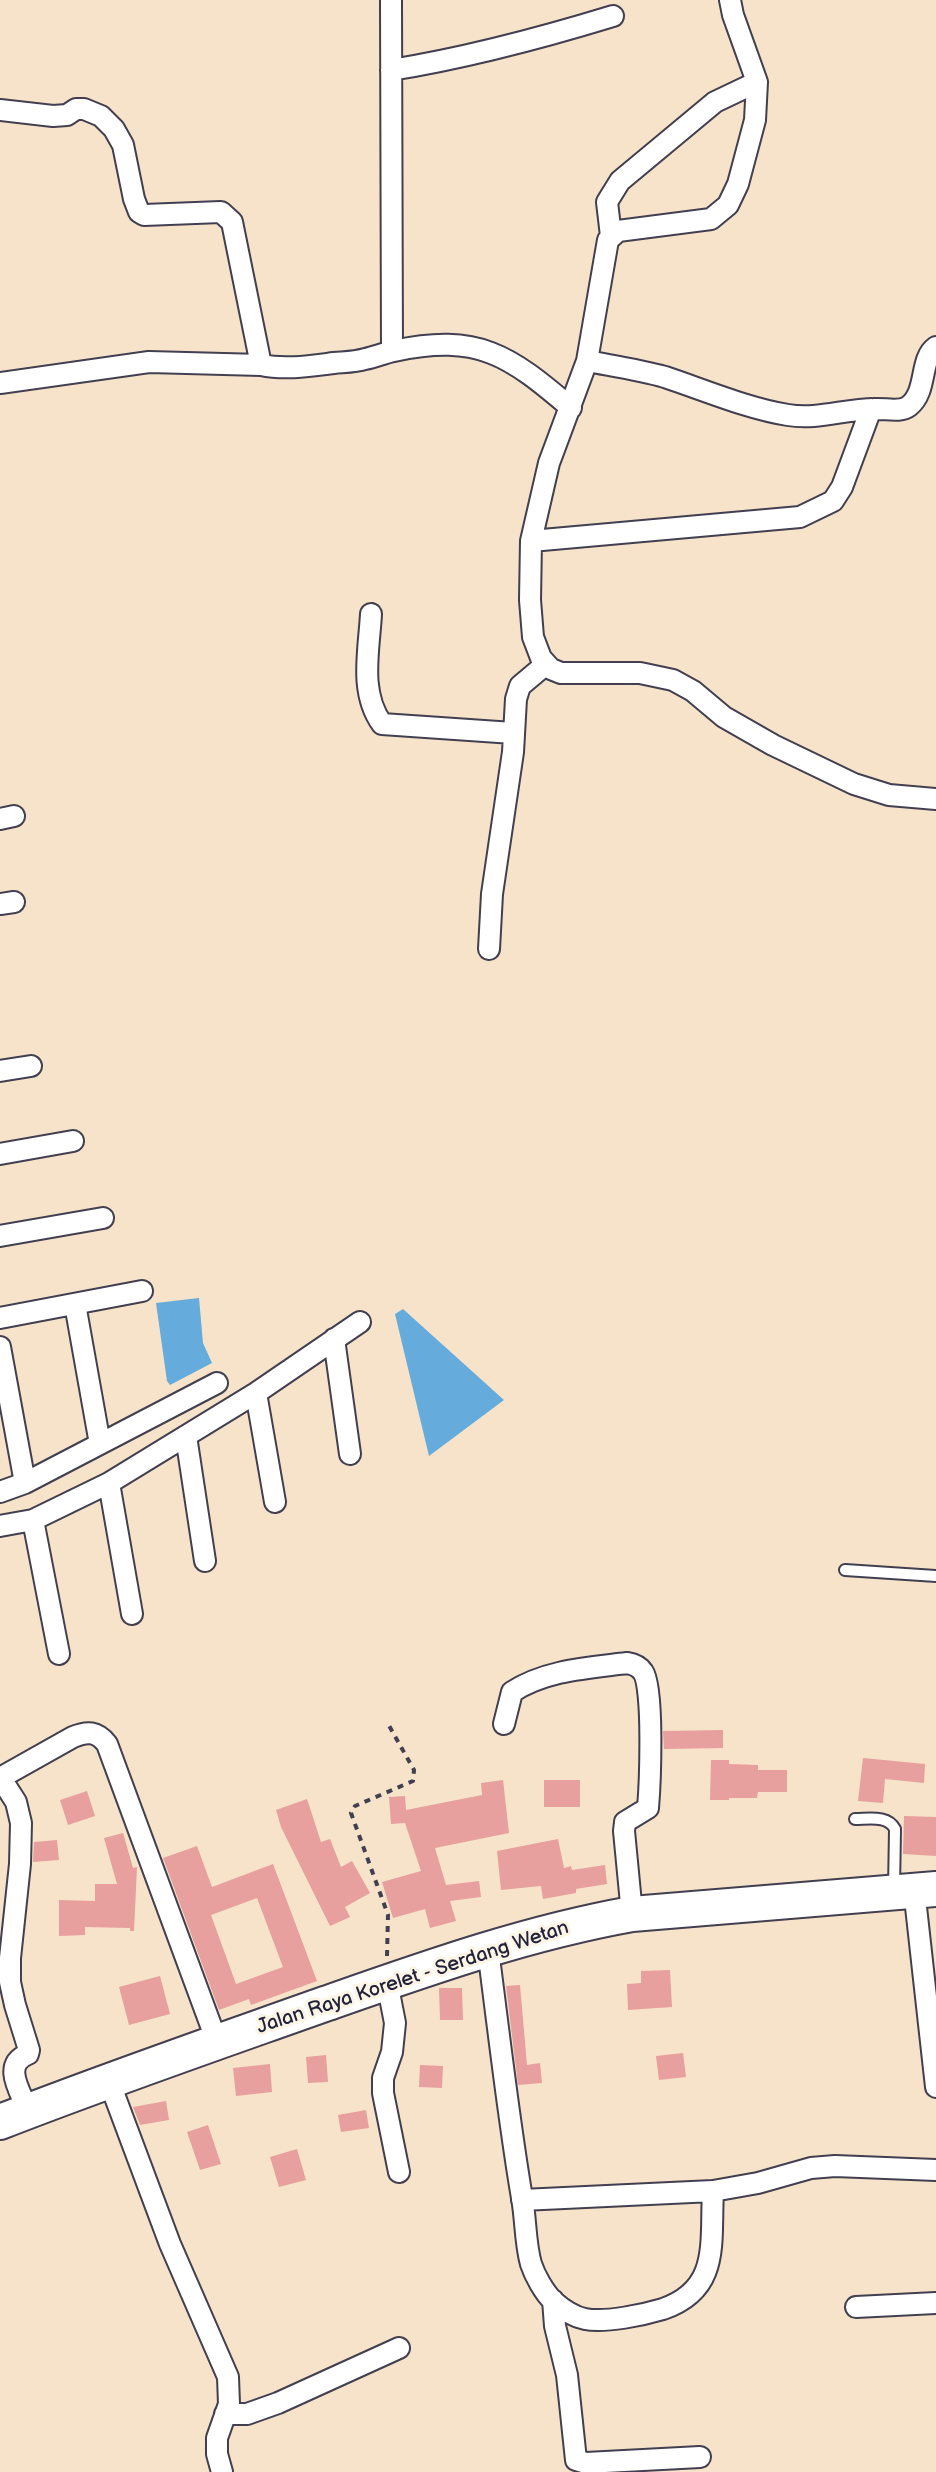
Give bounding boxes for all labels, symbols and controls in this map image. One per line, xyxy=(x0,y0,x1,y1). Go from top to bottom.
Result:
street label: Jalan Raya Korelet - Serdang Wetan xyxy=(254,1916,572,2040)

